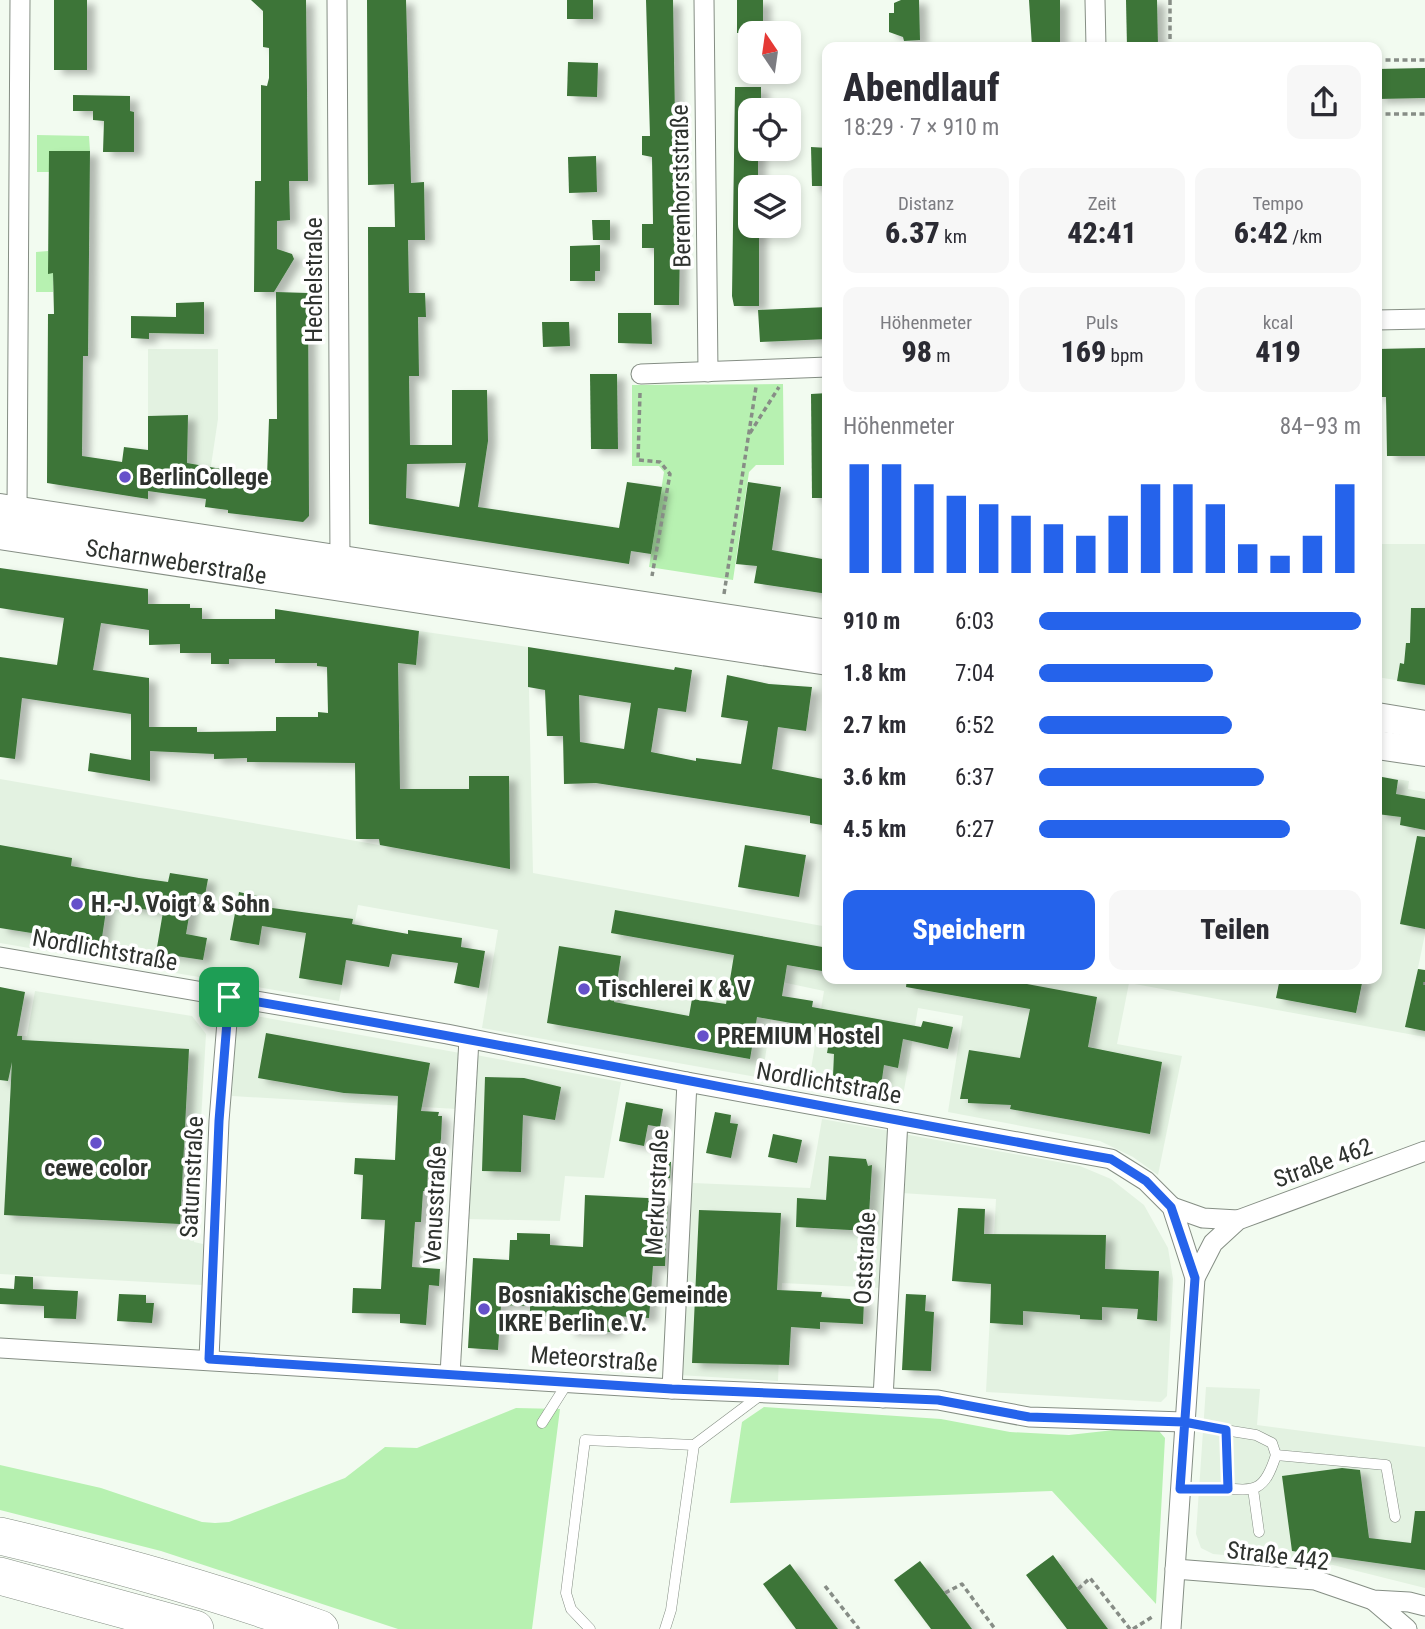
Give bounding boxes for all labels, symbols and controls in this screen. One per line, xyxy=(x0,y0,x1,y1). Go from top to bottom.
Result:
north arrow xyxy=(738,21,802,84)
map controls xyxy=(738,21,801,238)
button: share xyxy=(1287,65,1361,139)
text: Abendlauf xyxy=(843,66,999,110)
button: locate xyxy=(738,98,801,161)
street label: Berenhorststraße xyxy=(666,104,696,268)
text: 18:29 · 7 × 910 m xyxy=(843,114,999,141)
button: layers xyxy=(738,175,801,238)
text: Distanz xyxy=(898,192,954,215)
text: Zeit xyxy=(1088,192,1116,215)
text: Tempo xyxy=(1252,192,1304,215)
text: 6.37 xyxy=(885,215,940,250)
text: 42:41 xyxy=(1067,215,1137,250)
text: 6:42 xyxy=(1234,215,1288,250)
street label: Hechelstraße xyxy=(300,217,328,343)
text: km xyxy=(940,225,967,248)
text: /km xyxy=(1288,225,1322,248)
text: Höhenmeter xyxy=(880,311,972,334)
text: Puls xyxy=(1086,311,1118,334)
text: kcal xyxy=(1263,311,1293,334)
text: 98 xyxy=(901,334,932,369)
text: 169 xyxy=(1060,334,1106,369)
text: 419 xyxy=(1255,334,1301,369)
text: m xyxy=(932,344,951,367)
text: bpm xyxy=(1106,344,1144,367)
text: Höhenmeter xyxy=(843,413,955,440)
text: 84–93 m xyxy=(1280,413,1361,440)
place label: BerlinCollege xyxy=(139,463,269,491)
marker: BerlinCollege xyxy=(117,469,133,485)
street label: Scharnweberstraße xyxy=(83,534,269,590)
text: 910 m xyxy=(843,608,900,635)
text: 6:03 xyxy=(955,608,994,635)
text: 1.8 km xyxy=(843,660,906,687)
text: 7:04 xyxy=(955,660,994,687)
text: 2.7 km xyxy=(843,712,906,739)
text: 6:52 xyxy=(955,712,994,739)
text: 3.6 km xyxy=(843,764,906,791)
text: 6:37 xyxy=(955,764,994,791)
text: 4.5 km xyxy=(843,816,906,843)
text: 6:27 xyxy=(955,816,994,843)
place label: H.-J. Voigt & Sohn xyxy=(91,890,270,918)
button: Speichern xyxy=(843,890,1095,970)
button: Teilen xyxy=(1109,890,1361,970)
marker: H.-J. Voigt & Sohn xyxy=(69,896,85,912)
street label: Nordlichtstraße xyxy=(30,923,180,977)
pin xyxy=(199,967,259,1027)
place label: Tischlerei K & V xyxy=(598,975,751,1003)
icon: arrive xyxy=(210,978,248,1016)
marker: Tischlerei K & V xyxy=(576,981,592,997)
place label: PREMIUM Hostel xyxy=(717,1022,880,1050)
marker: PREMIUM Hostel xyxy=(695,1028,711,1044)
street label: Nordlichtstraße xyxy=(754,1056,904,1110)
street label: Saturnstraße xyxy=(175,1115,209,1239)
street label: Merkurstraße xyxy=(640,1128,674,1256)
street label: Straße 462 xyxy=(1270,1132,1376,1194)
marker: cewe color xyxy=(88,1135,104,1151)
street label: Venusstraße xyxy=(418,1145,452,1265)
place label: cewe color xyxy=(44,1154,148,1182)
street label: Oststraße xyxy=(849,1211,881,1305)
place label: Bosniakische Gemeinde IKRE Berlin e.V. xyxy=(498,1281,728,1337)
marker: Bosniakische Gemeinde IKRE Berlin e.V. xyxy=(476,1301,492,1317)
street label: Meteorstraße xyxy=(530,1341,658,1377)
street label: Straße 442 xyxy=(1225,1536,1331,1576)

